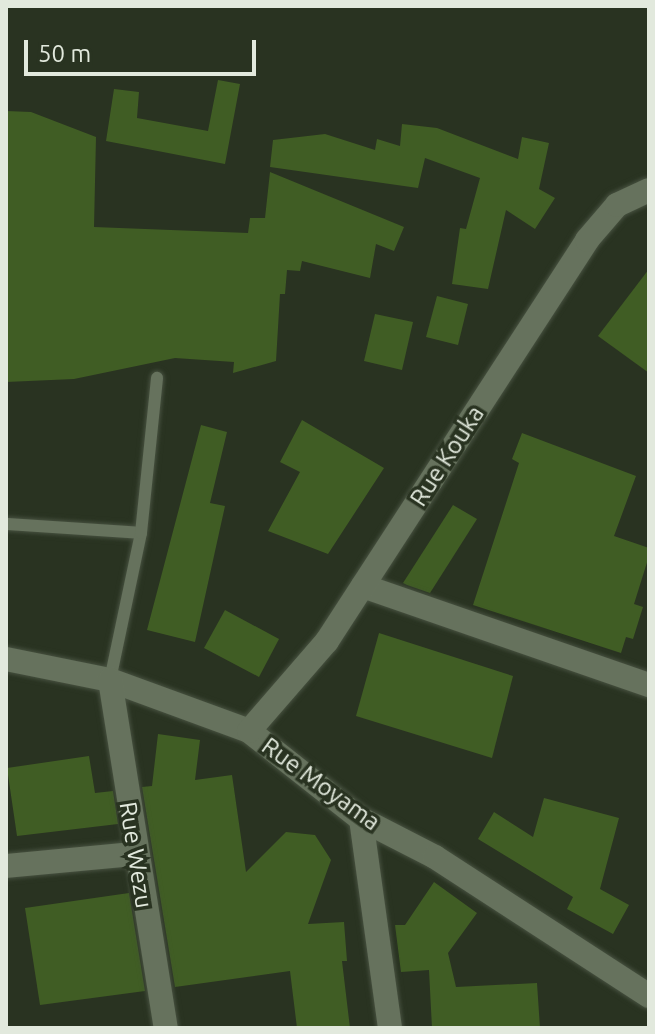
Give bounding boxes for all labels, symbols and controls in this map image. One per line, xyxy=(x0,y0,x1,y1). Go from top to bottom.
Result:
scale bar xyxy=(28,24,260,74)
text: 50 m xyxy=(38,40,91,67)
street label: Rue Kouka xyxy=(404,400,490,512)
street label: Rue Moyama xyxy=(256,731,386,837)
street label: Rue Wezu xyxy=(113,800,159,910)

